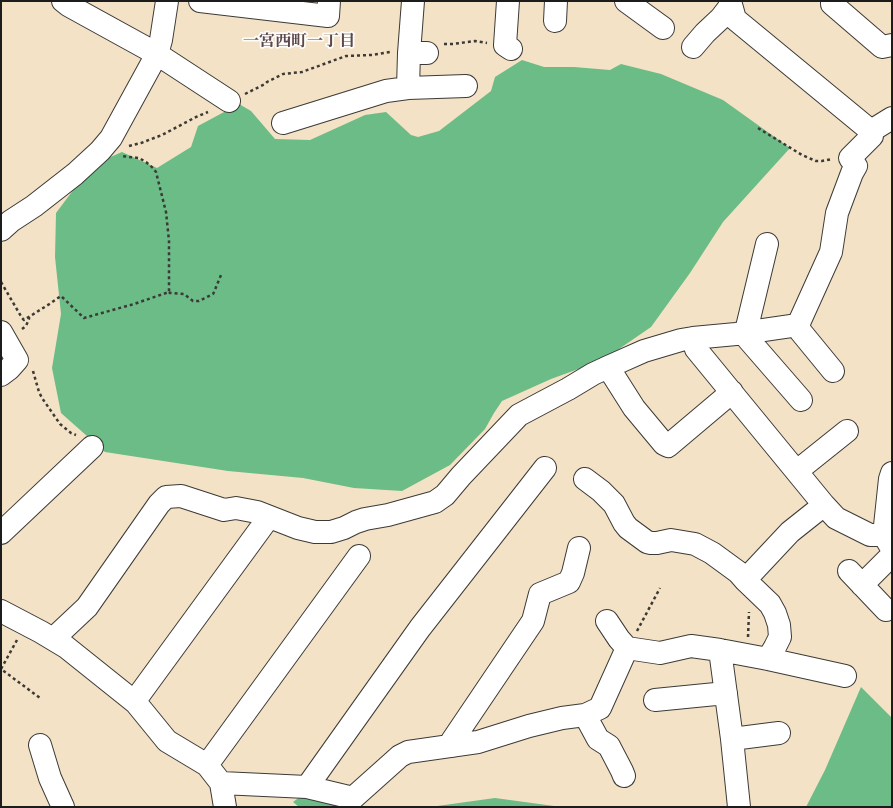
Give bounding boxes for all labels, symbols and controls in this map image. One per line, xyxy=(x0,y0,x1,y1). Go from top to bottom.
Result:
district label: 一宮西町一丁目 xyxy=(243,32,355,52)

